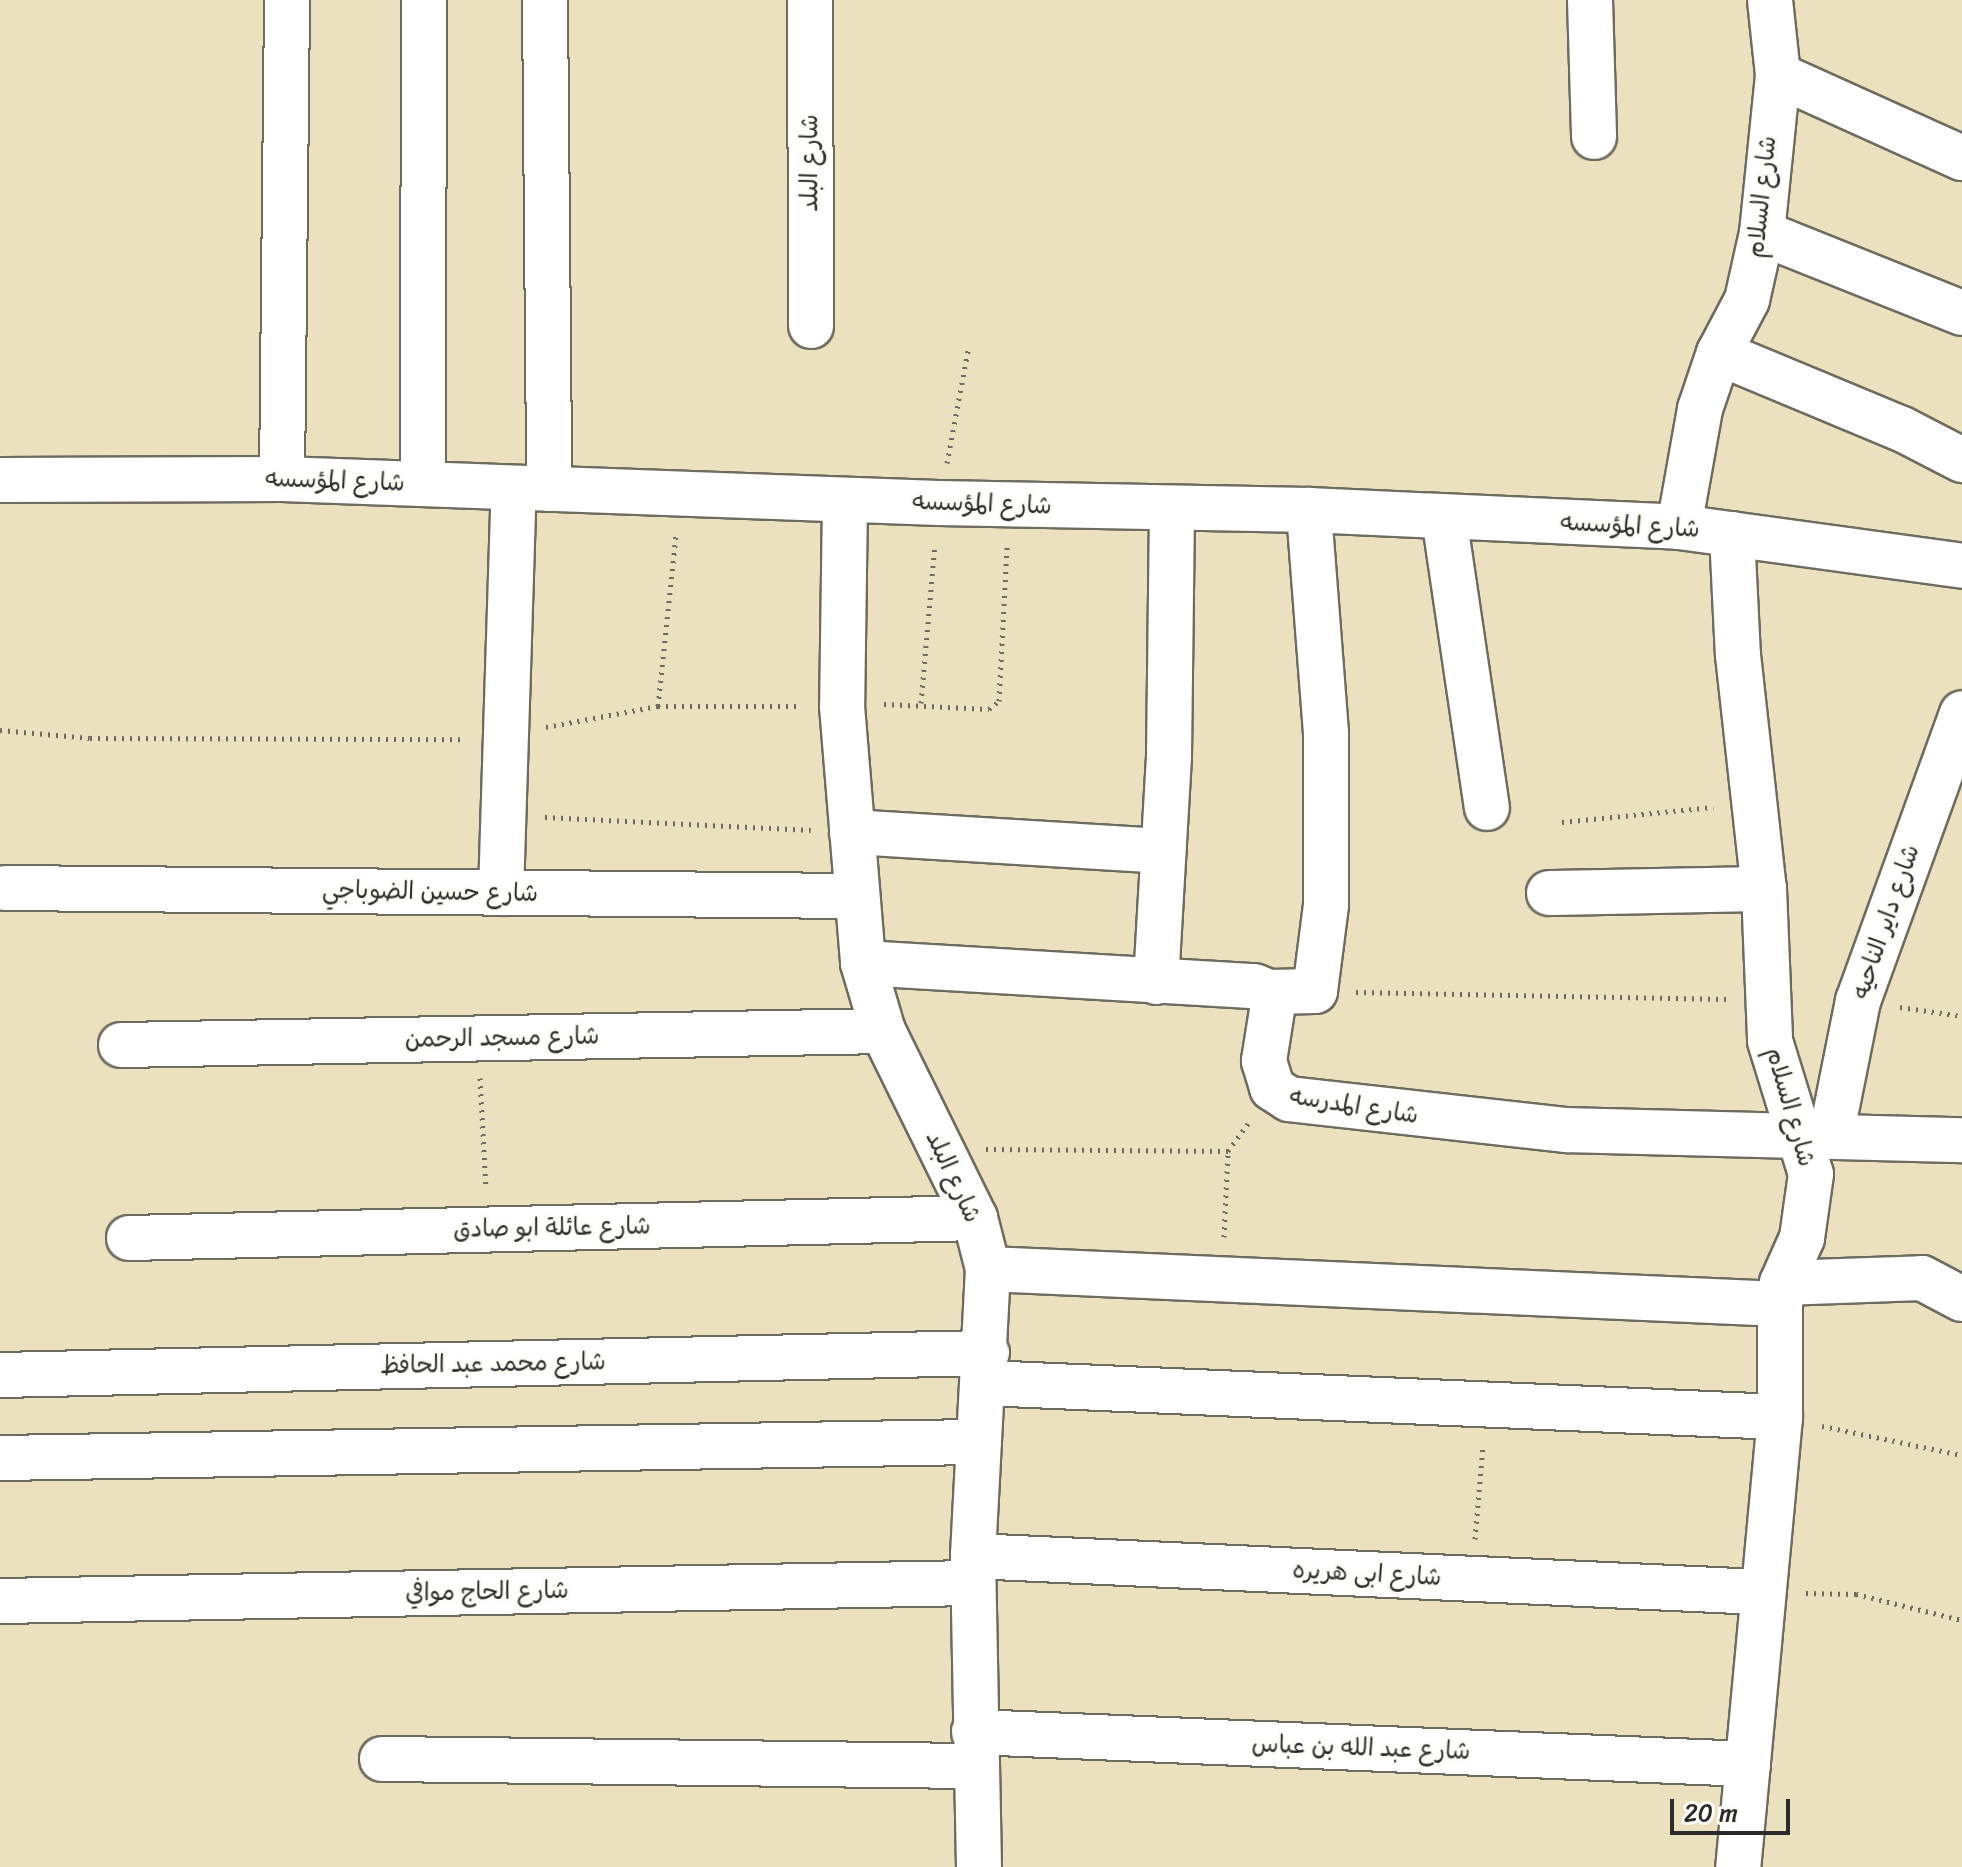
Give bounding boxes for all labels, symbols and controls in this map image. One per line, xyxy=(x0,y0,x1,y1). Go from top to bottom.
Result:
street label: شارع البلد xyxy=(796,114,824,212)
street label: شارع السلام xyxy=(1741,135,1783,259)
street label: شارع المؤسسه xyxy=(265,464,405,498)
street label: شارع المؤسسه xyxy=(912,487,1052,521)
street label: شارع المؤسسه xyxy=(1560,508,1700,544)
street label: شارع داير الناحيه xyxy=(1846,841,1926,1003)
street label: شارع حسين الضوباجي xyxy=(322,876,538,908)
street label: شارع مسجد الرحمن xyxy=(405,1022,599,1054)
street label: شارع السلام xyxy=(1759,1044,1821,1170)
street label: شارع المدرسه xyxy=(1288,1082,1420,1130)
street label: شارع البلد xyxy=(919,1127,987,1227)
street label: شارع عائلة ابو صادق xyxy=(453,1212,651,1244)
street label: شارع محمد عبد الحافظ xyxy=(380,1348,606,1380)
street label: شارع ابى هريره xyxy=(1292,1556,1442,1592)
street label: شارع الحاج موافي xyxy=(405,1576,569,1608)
street label: شارع عبد الله بن عباس xyxy=(1251,1730,1471,1766)
scale bar xyxy=(1674,1783,1794,1833)
text: 20 m xyxy=(1684,1792,1738,1834)

